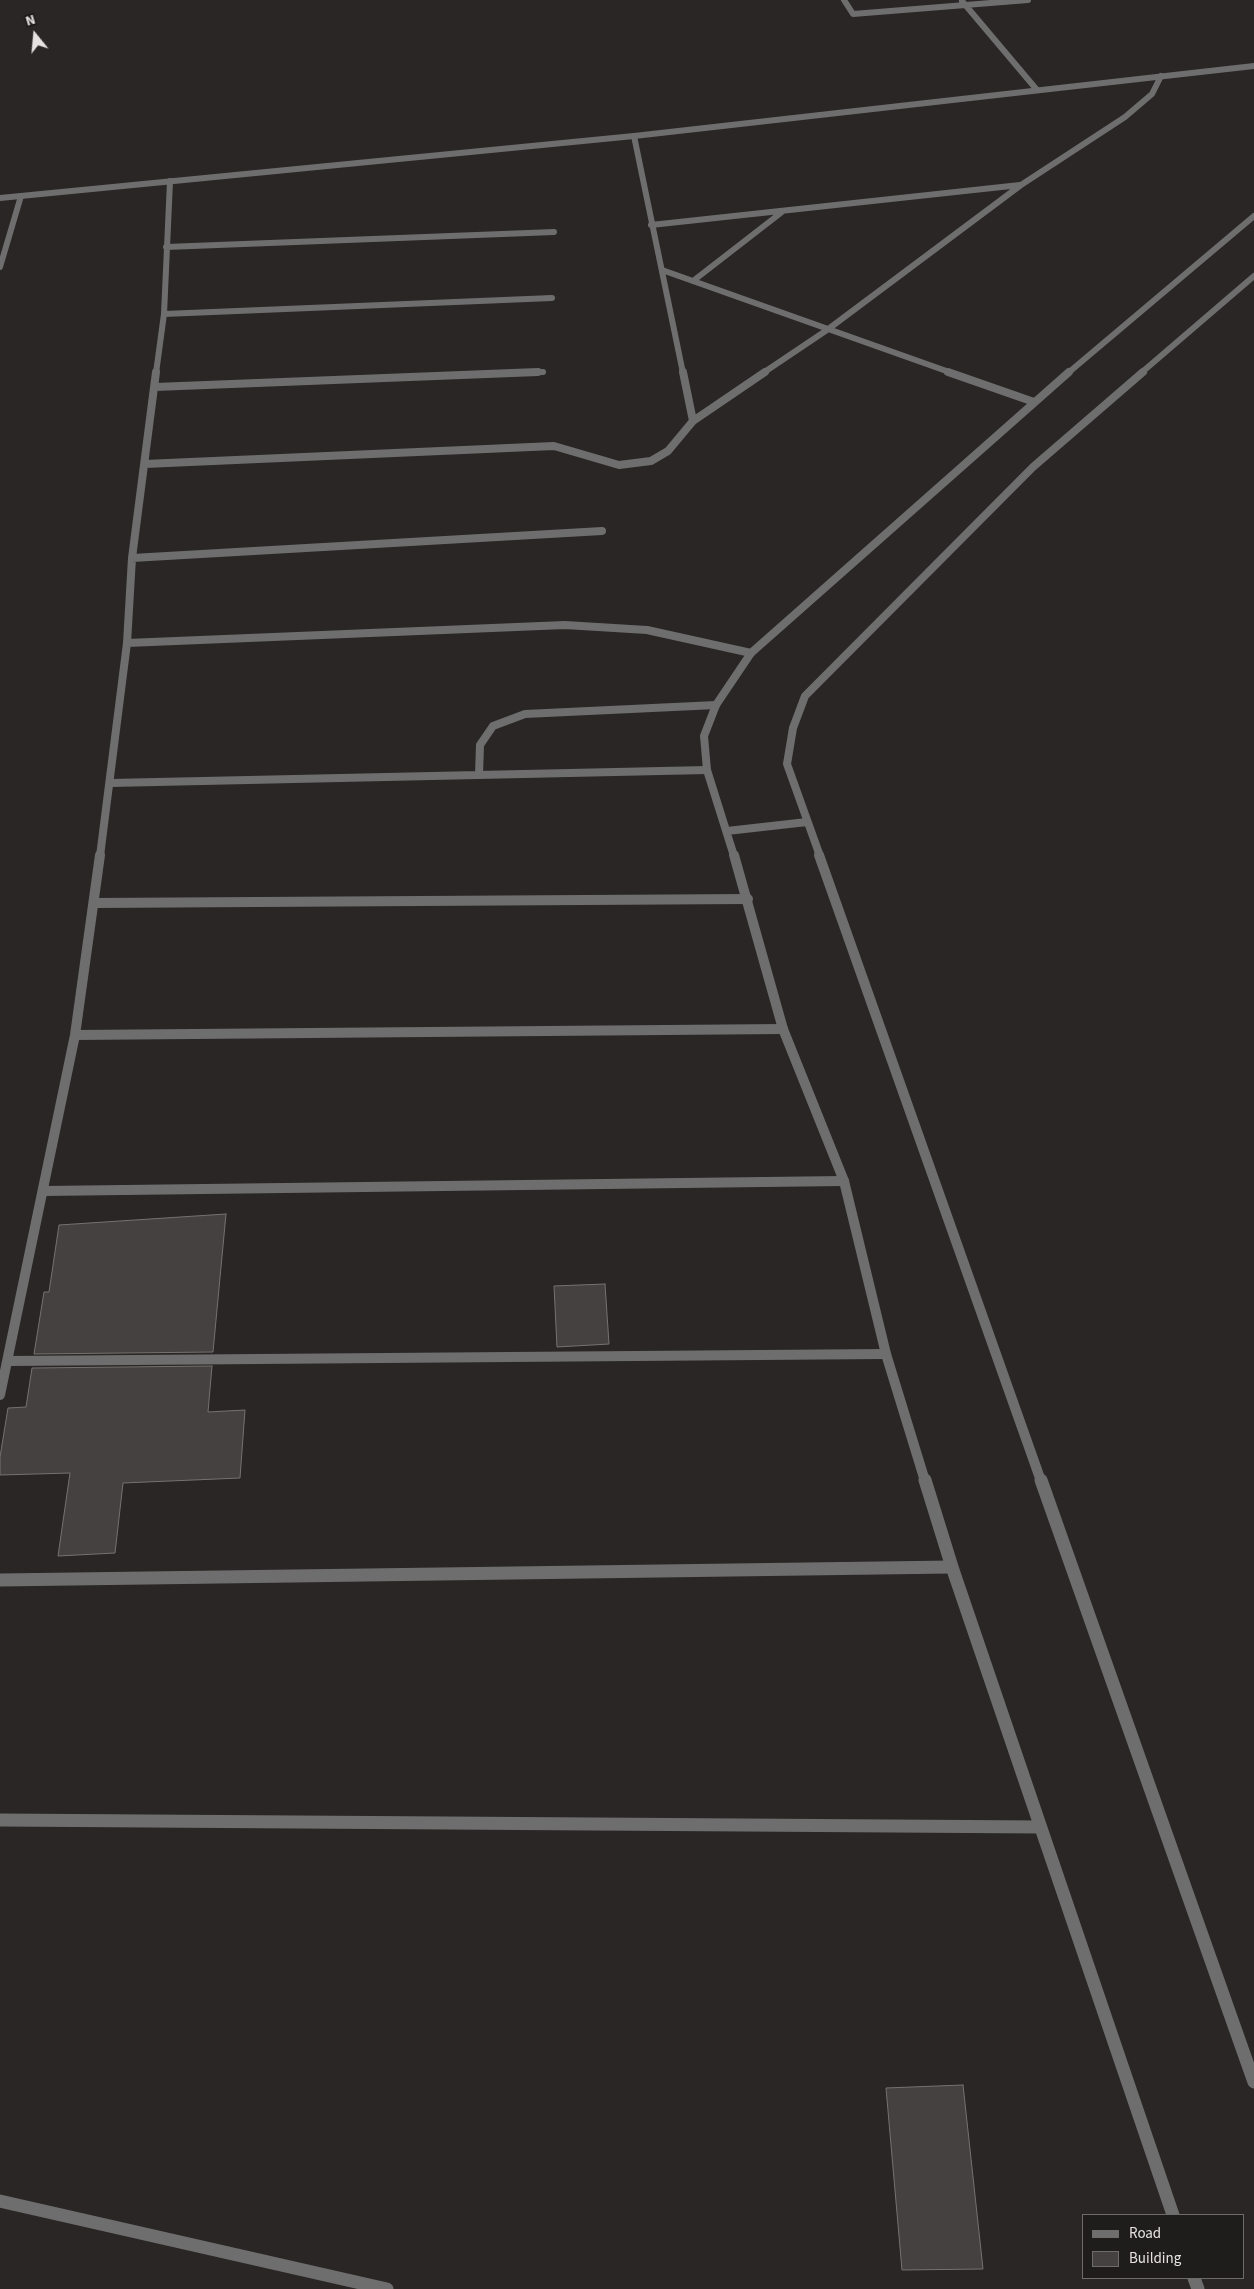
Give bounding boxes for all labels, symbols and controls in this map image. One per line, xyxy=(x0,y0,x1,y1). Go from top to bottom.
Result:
north arrow xyxy=(10,10,60,60)
text: N xyxy=(23,10,38,32)
legend xyxy=(1082,2214,1244,2279)
text: Road xyxy=(1129,2223,1161,2244)
text: Building xyxy=(1129,2248,1181,2269)

